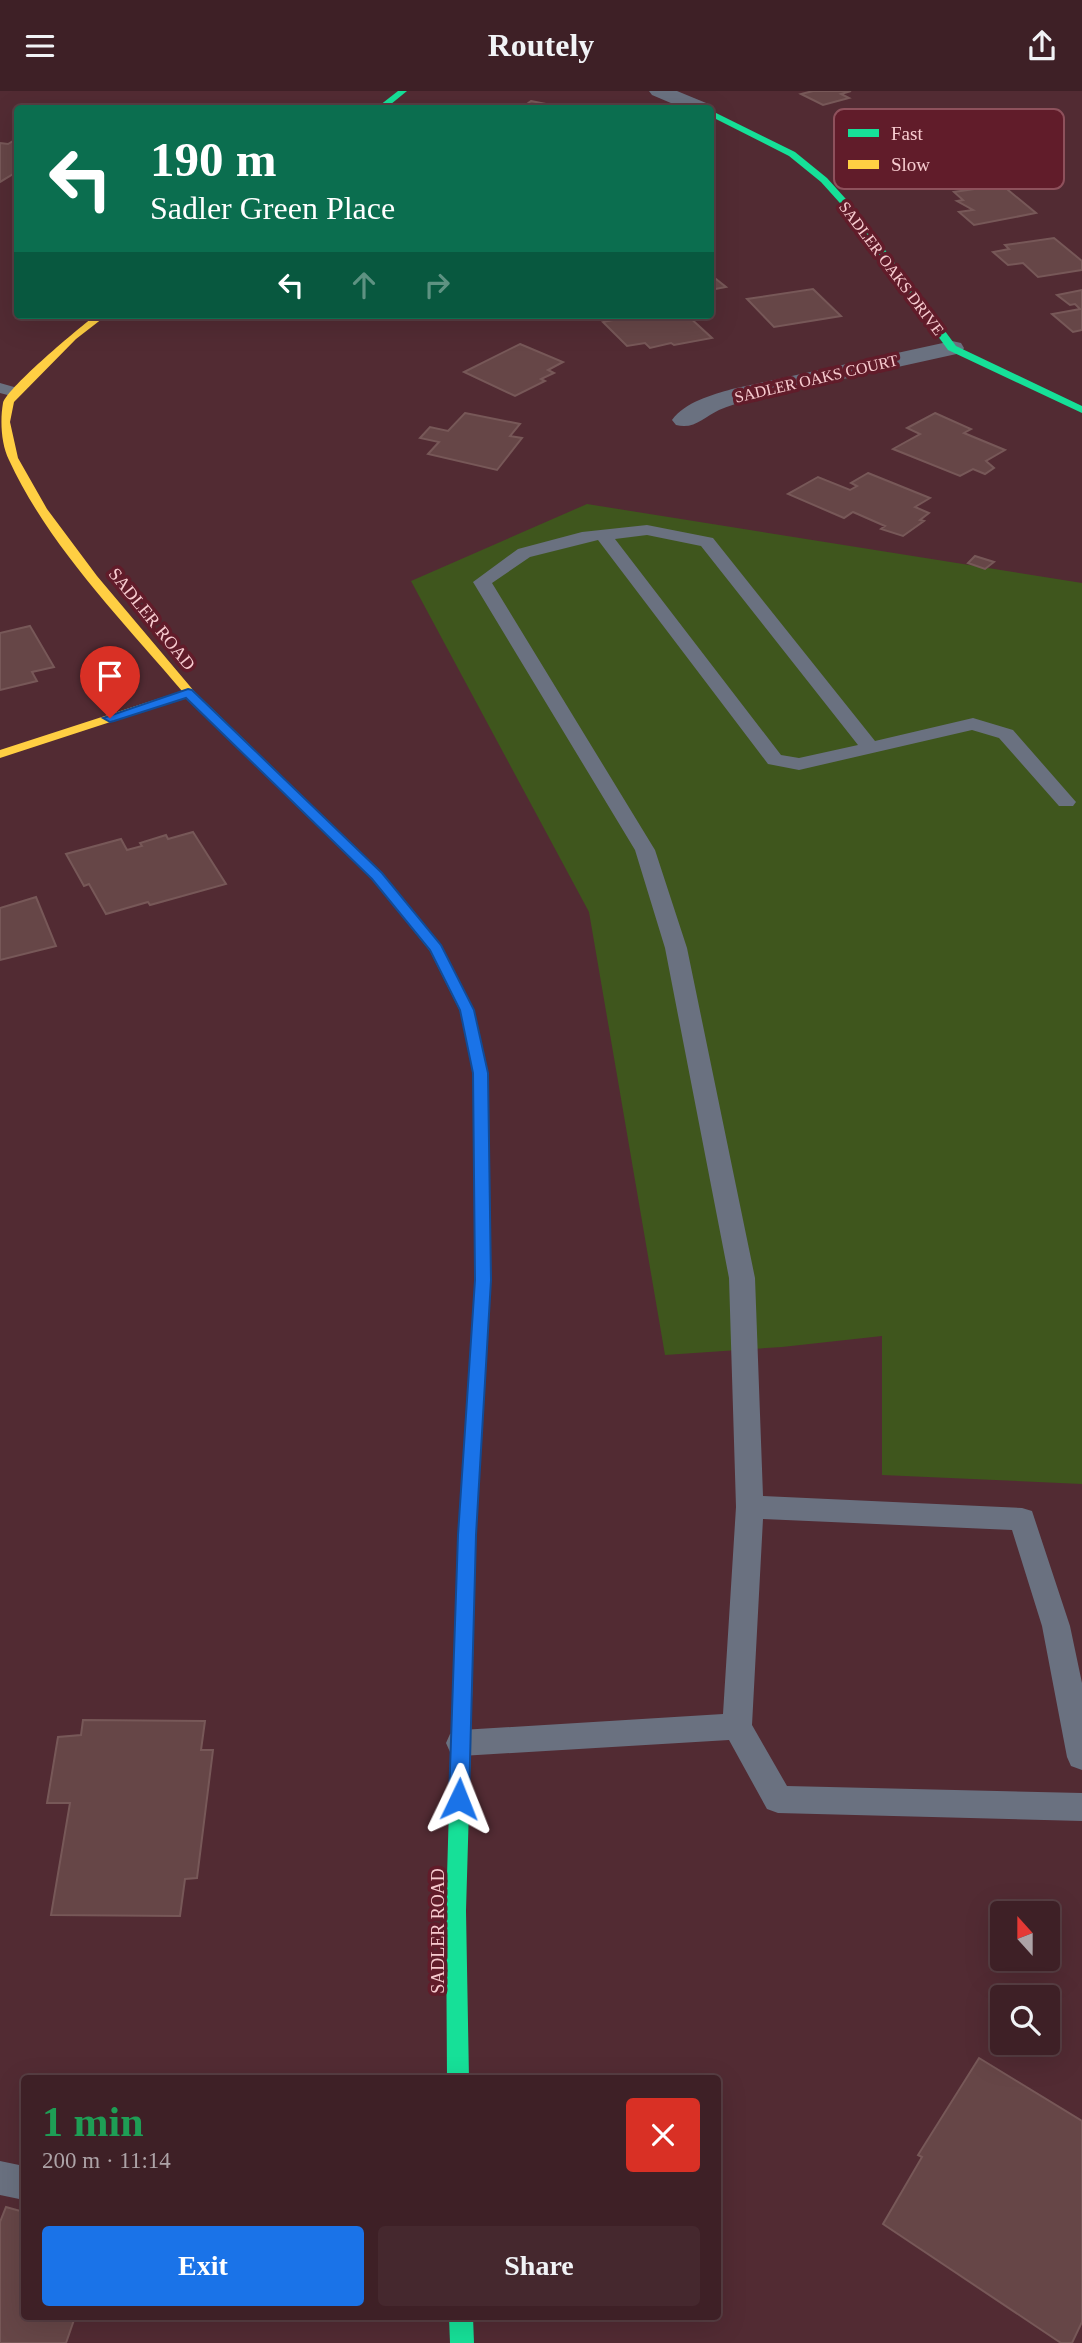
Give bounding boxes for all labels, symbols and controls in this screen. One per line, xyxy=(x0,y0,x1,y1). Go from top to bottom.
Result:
icon: menu xyxy=(21,27,59,65)
text: Routely xyxy=(488,27,594,63)
icon: share xyxy=(1023,27,1061,65)
legend xyxy=(834,109,1064,189)
text: Fast xyxy=(891,123,923,144)
text: 190 m xyxy=(150,132,277,187)
icon: left xyxy=(35,133,126,224)
text: Slow xyxy=(891,154,930,175)
text: Sadler Green Place xyxy=(150,190,395,226)
street label: SADLER OAKS DRIVE xyxy=(836,198,947,338)
icon: left xyxy=(272,266,310,304)
icon: ahead xyxy=(345,266,383,304)
icon: right xyxy=(418,266,456,304)
street label: SADLER OAKS COURT xyxy=(733,351,900,406)
street label: SADLER ROAD xyxy=(105,564,199,674)
pin xyxy=(80,646,140,718)
icon: arrive xyxy=(91,657,129,695)
position arrow xyxy=(422,1762,496,1836)
street label: SADLER ROAD xyxy=(428,1868,448,1994)
north arrow xyxy=(990,1901,1060,1971)
map controls xyxy=(990,1901,1060,2055)
button: search xyxy=(990,1985,1060,2055)
button: close xyxy=(626,2098,700,2172)
text: 1 min xyxy=(42,2099,144,2145)
text: 200 m · 11:14 xyxy=(42,2148,171,2173)
button: Exit xyxy=(42,2226,364,2306)
button: Share xyxy=(378,2226,700,2306)

